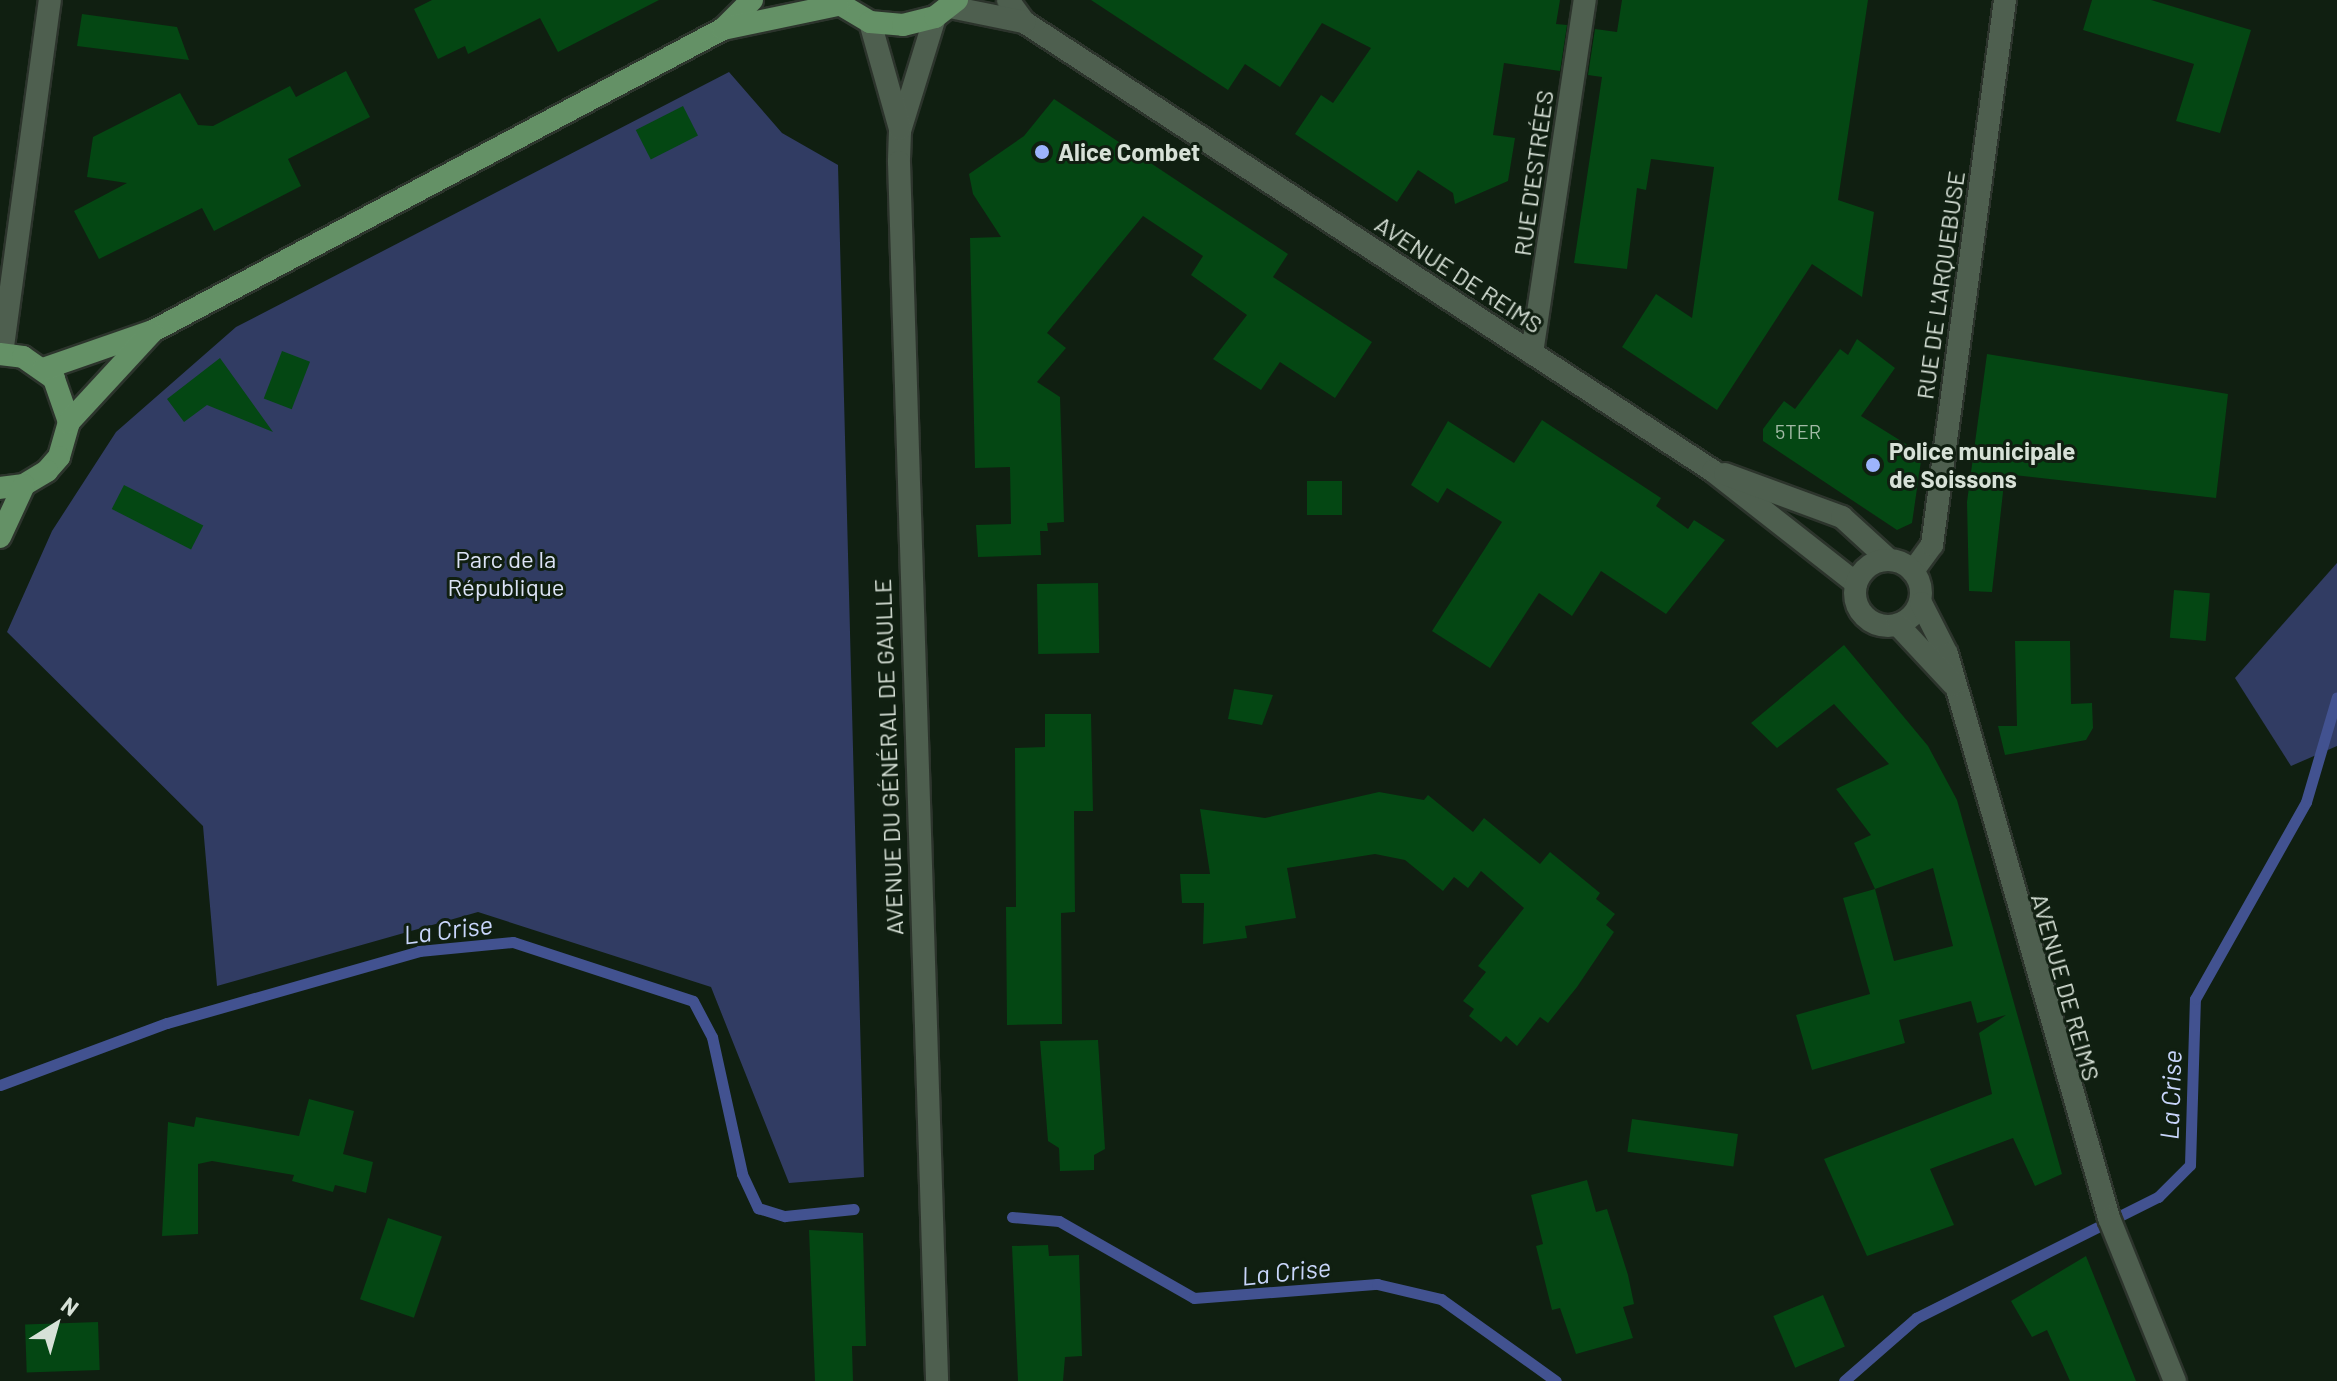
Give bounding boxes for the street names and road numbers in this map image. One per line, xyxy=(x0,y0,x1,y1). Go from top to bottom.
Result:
street label: RUE D'ESTRÉES xyxy=(1507,88,1559,258)
street label: RUE DE L'ARQUEBUSE xyxy=(1910,169,1970,401)
street label: AVENUE DE REIMS xyxy=(1370,209,1548,339)
street label: AVENUE DU GÉNÉRAL DE GAULLE xyxy=(867,578,909,936)
street label: AVENUE DE REIMS xyxy=(2025,890,2107,1084)

